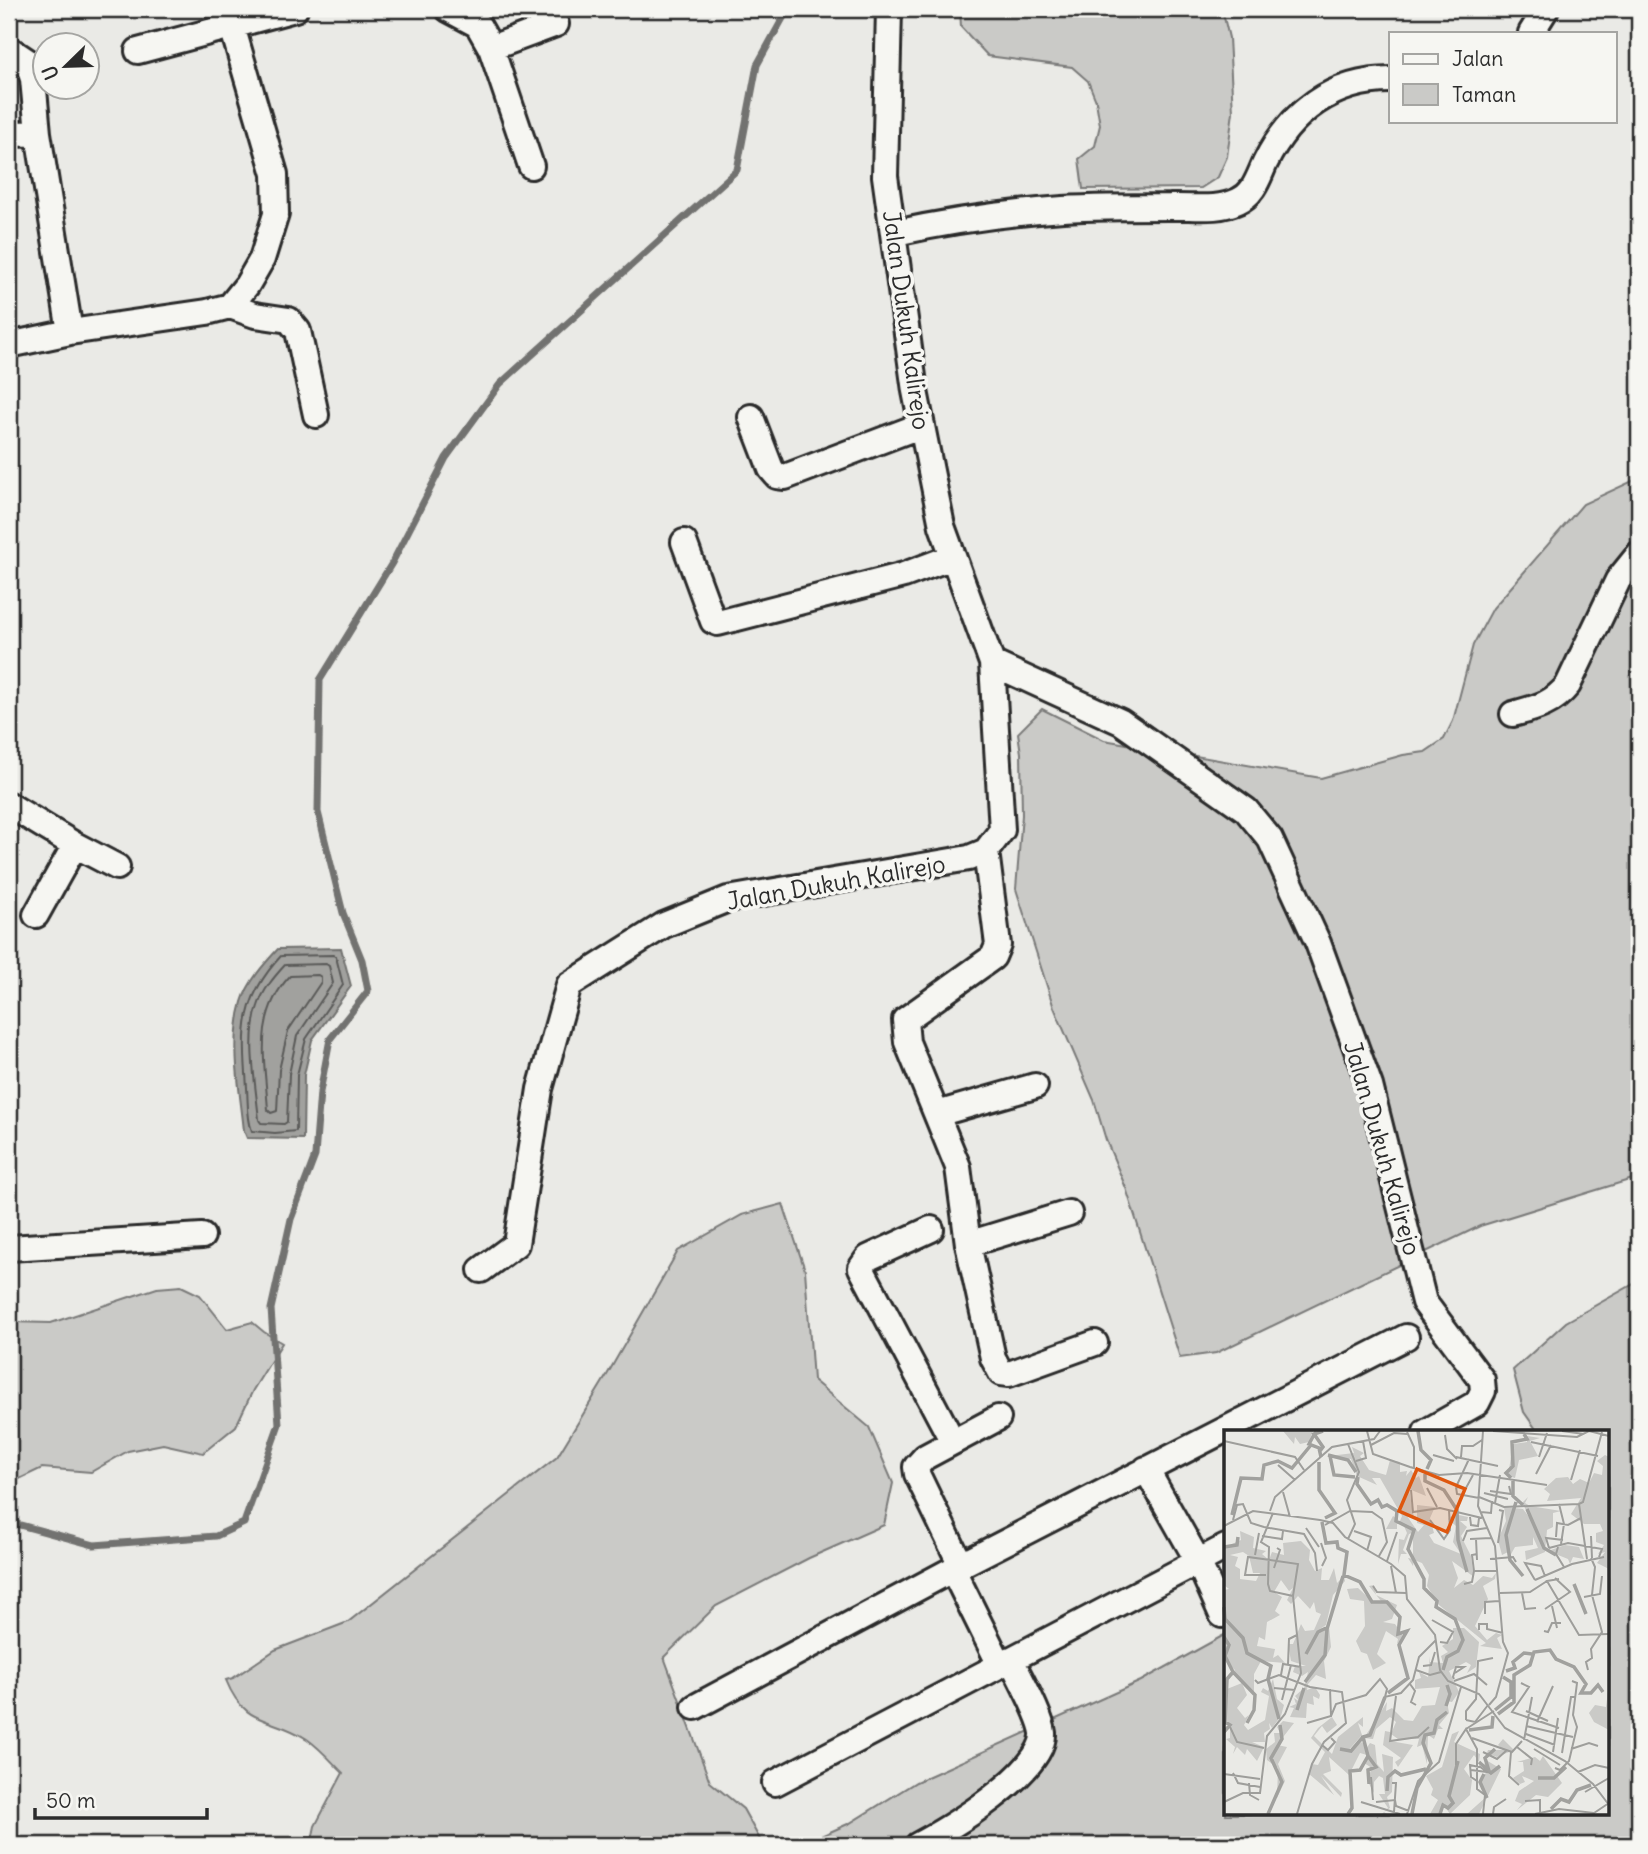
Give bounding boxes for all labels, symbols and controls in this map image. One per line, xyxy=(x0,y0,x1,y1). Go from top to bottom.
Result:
north arrow xyxy=(32,32,102,102)
legend xyxy=(1389,32,1616,122)
text: Jalan xyxy=(1452,45,1503,72)
text: U xyxy=(37,62,64,83)
text: Taman xyxy=(1452,81,1516,108)
street label: Jalan Dukuh Kalirejo xyxy=(877,208,937,432)
street label: Jalan Dukuh Kalirejo xyxy=(724,848,948,916)
street label: Jalan Dukuh Kalirejo xyxy=(1338,1037,1428,1259)
inset map xyxy=(1224,1430,1610,1815)
scale bar xyxy=(35,1777,206,1821)
text: 50 m xyxy=(46,1787,95,1814)

